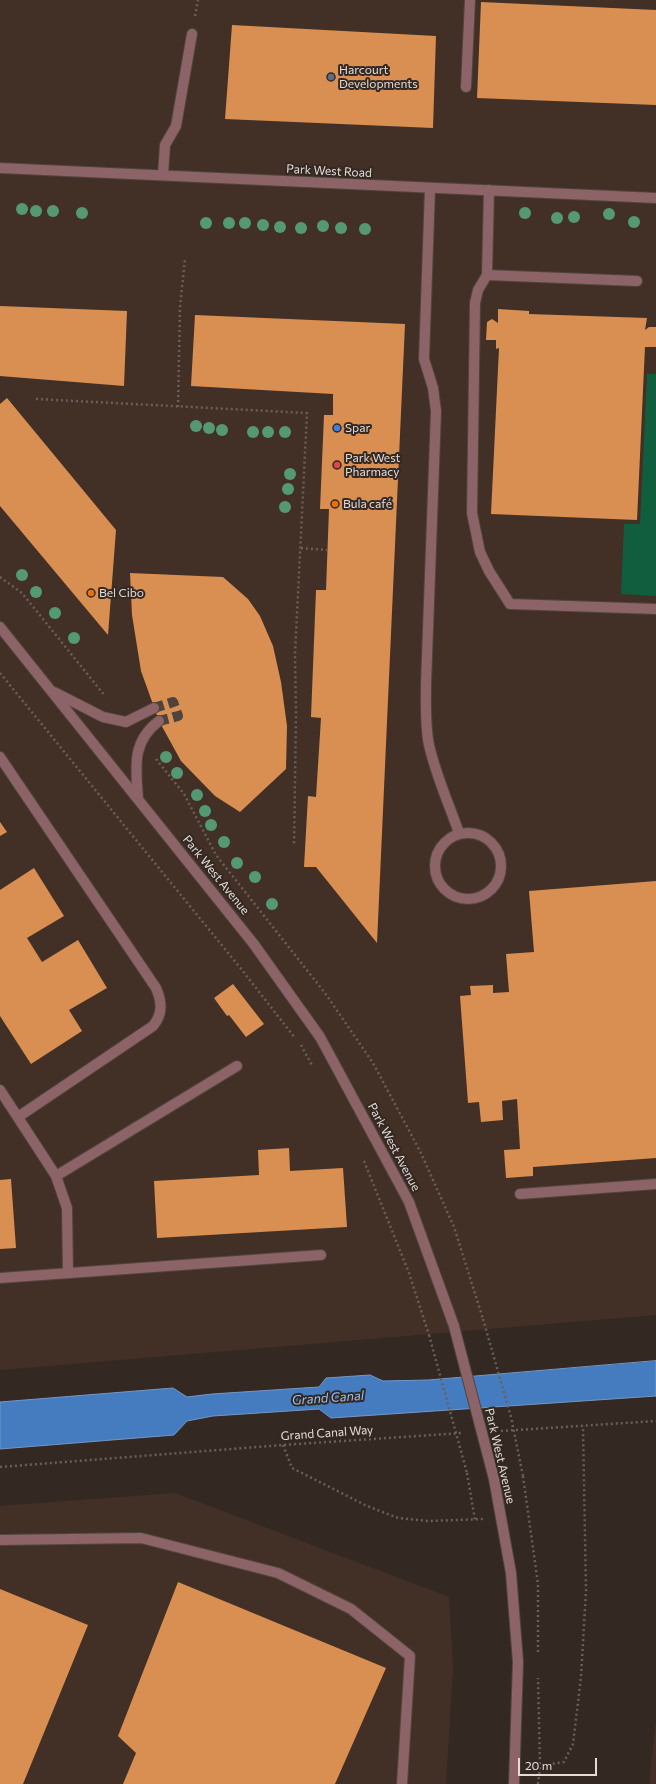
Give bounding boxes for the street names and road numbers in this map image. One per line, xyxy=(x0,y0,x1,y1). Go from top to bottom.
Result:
street label: Park West Road xyxy=(286,162,372,180)
street label: Park West Avenue xyxy=(180,832,252,918)
street label: Park West Avenue xyxy=(365,1100,423,1194)
street label: Park West Avenue xyxy=(482,1407,518,1505)
street label: Grand Canal Way xyxy=(280,1423,374,1443)

